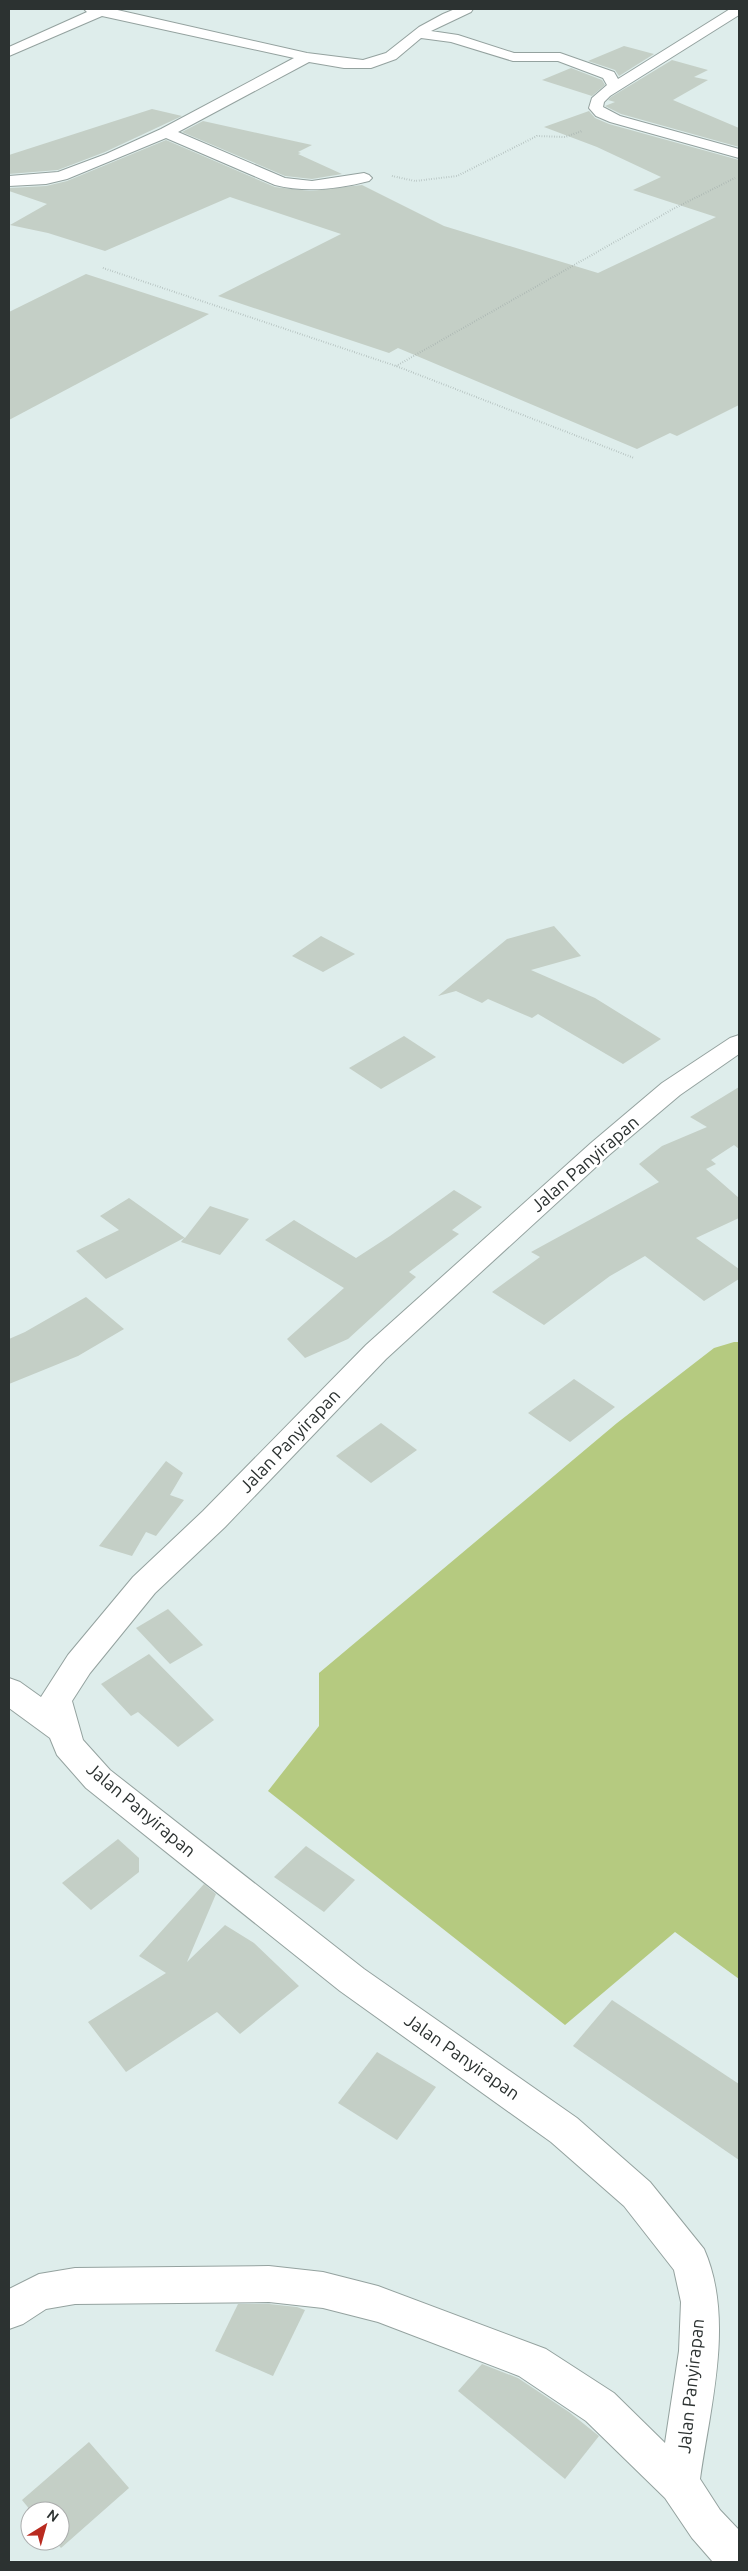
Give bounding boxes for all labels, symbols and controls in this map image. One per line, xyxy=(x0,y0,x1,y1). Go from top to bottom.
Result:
street label: Jalan Panyirapan xyxy=(527,1111,642,1215)
street label: Jalan Panyirapan xyxy=(235,1385,344,1496)
street label: Jalan Panyirapan xyxy=(83,1758,200,1860)
street label: Jalan Panyirapan xyxy=(401,2009,524,2103)
street label: Jalan Panyirapan xyxy=(673,2317,707,2454)
north arrow xyxy=(20,2501,70,2551)
text: N xyxy=(44,2506,62,2525)

